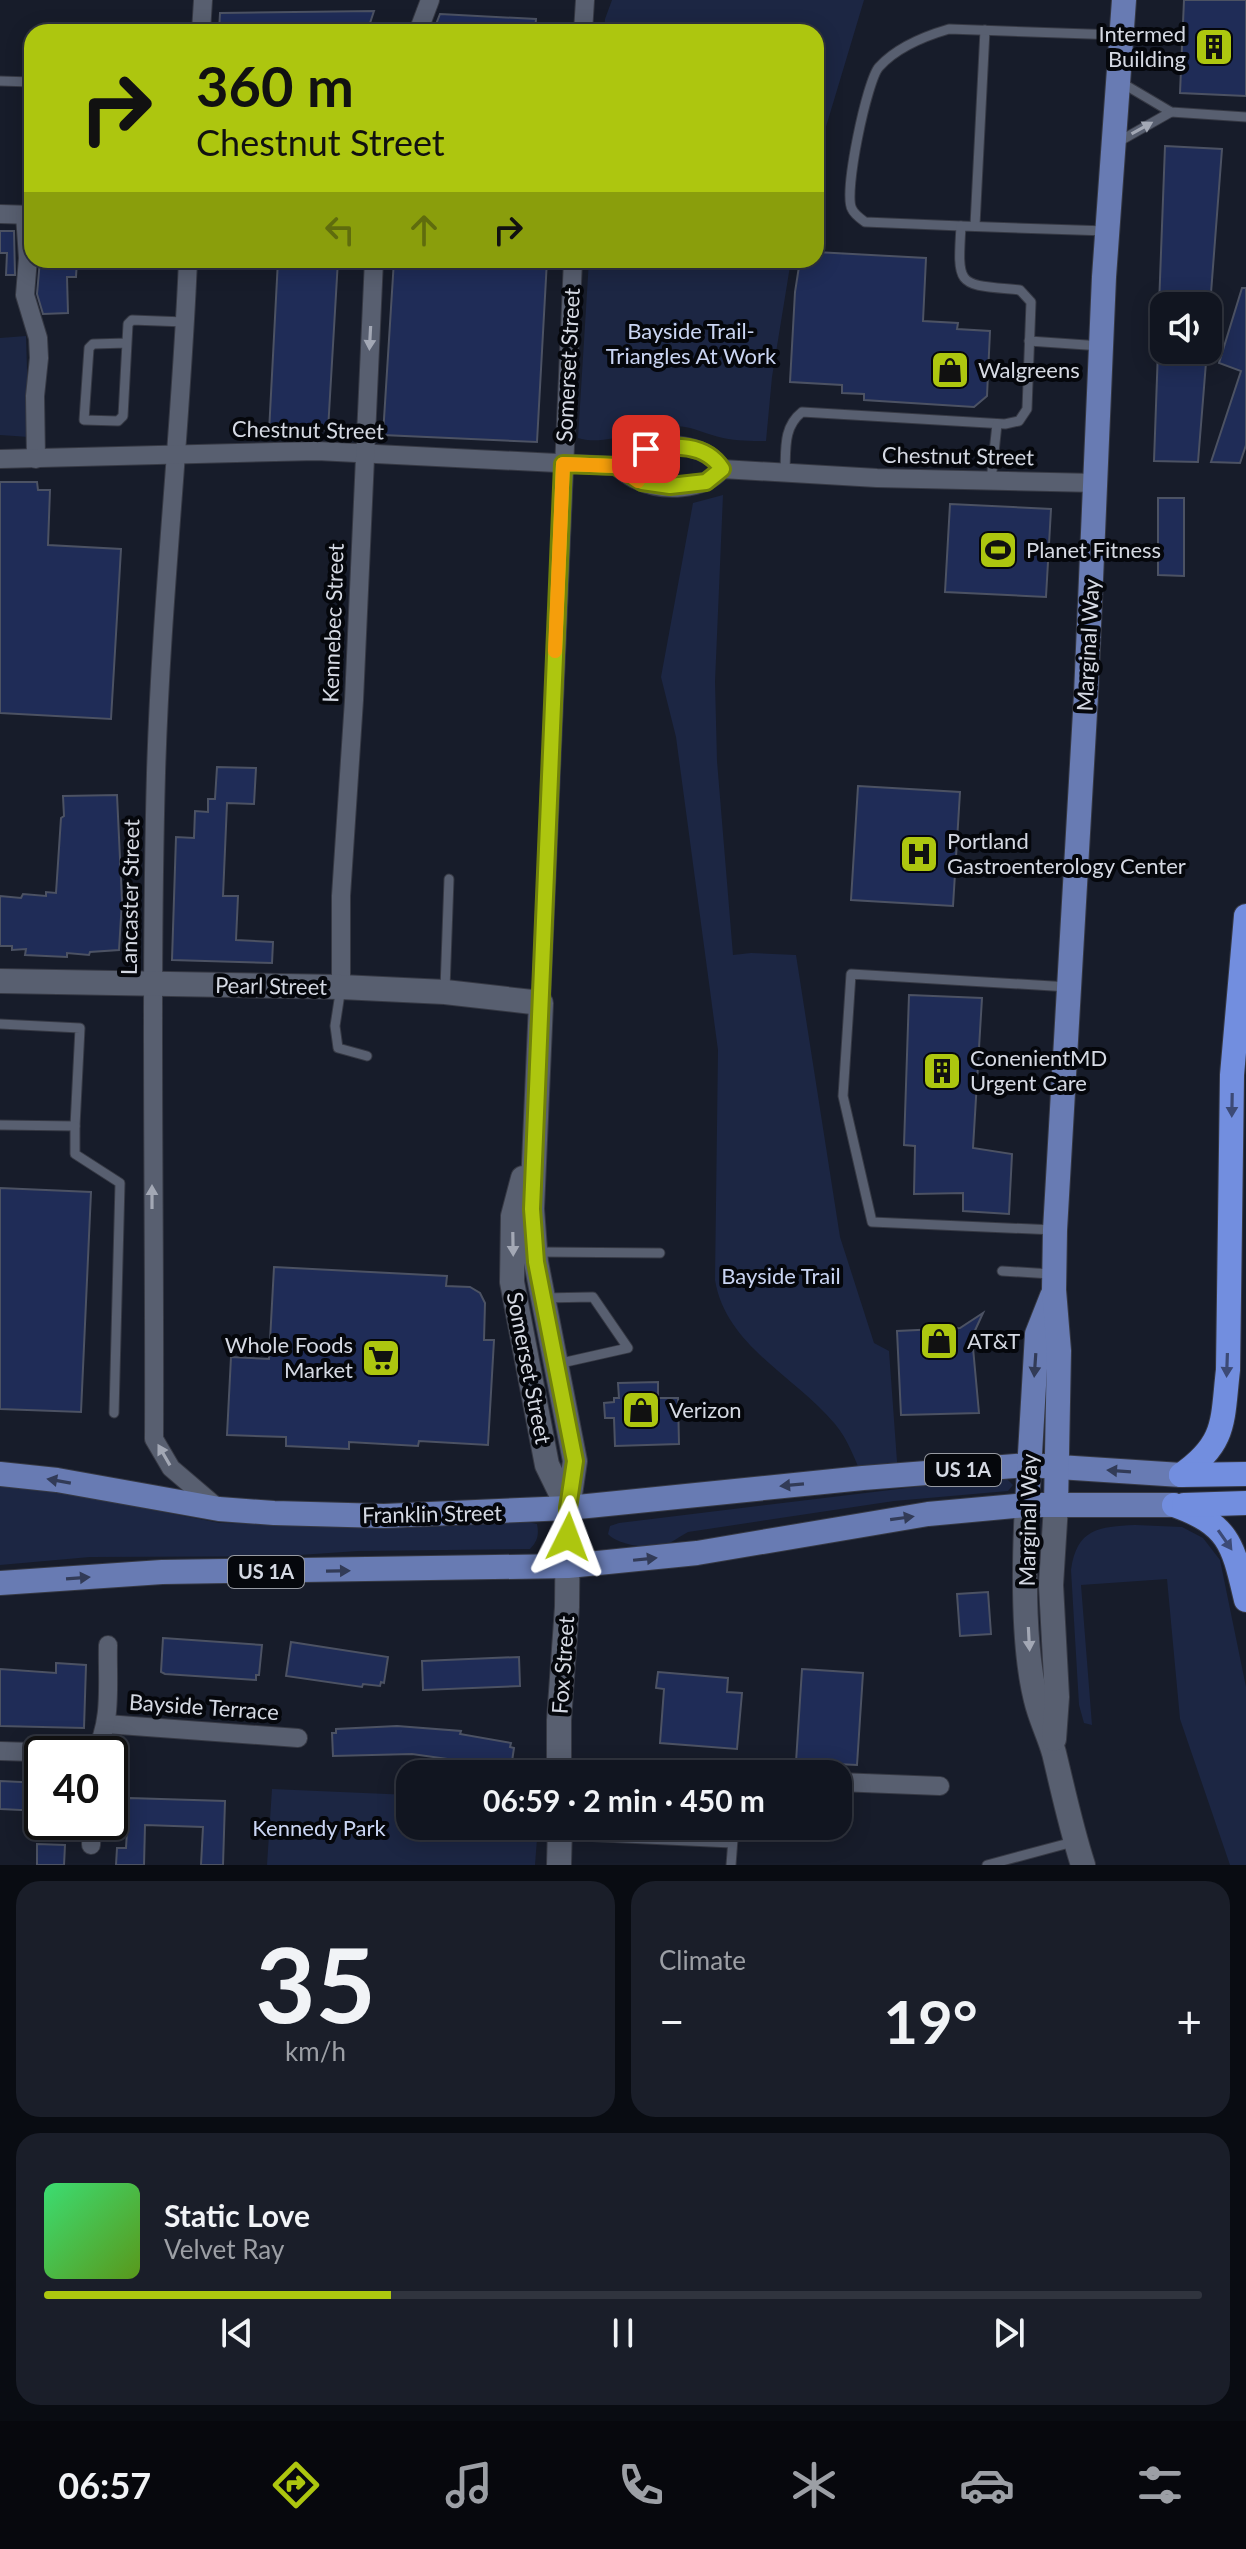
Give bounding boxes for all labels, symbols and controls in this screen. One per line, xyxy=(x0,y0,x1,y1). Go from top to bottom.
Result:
place label: Intermed Building xyxy=(1098,20,1186,72)
building icon: Intermed Building xyxy=(1193,26,1235,68)
text: 360 m xyxy=(196,52,354,119)
icon: right xyxy=(64,56,168,160)
text: Chestnut Street xyxy=(196,120,445,164)
one-way arrow xyxy=(1131,121,1153,135)
icon: left xyxy=(318,208,362,252)
icon: ahead xyxy=(402,208,446,252)
icon: right xyxy=(486,208,530,252)
street label: Somerset Street xyxy=(550,287,585,443)
map controls xyxy=(1150,292,1222,364)
button: sound xyxy=(1150,292,1222,364)
park label: Bayside Trail- Triangles At Work xyxy=(606,317,777,369)
one-way arrow xyxy=(363,326,376,351)
shop icon: Walgreens xyxy=(929,349,971,391)
place label: Walgreens xyxy=(978,356,1080,383)
street label: Chestnut Street xyxy=(232,415,384,444)
pin xyxy=(612,415,680,483)
icon: arrive xyxy=(624,427,668,471)
street label: Chestnut Street xyxy=(882,441,1034,470)
sports icon: Planet Fitness xyxy=(977,529,1019,571)
place label: Planet Fitness xyxy=(1026,536,1161,563)
street label: Kennebec Street xyxy=(316,543,349,703)
street label: Marginal Way xyxy=(1071,577,1104,712)
street label: Lancaster Street xyxy=(115,819,144,975)
place label: Portland Gastroenterology Center xyxy=(947,827,1186,879)
hospital icon: Portland Gastroenterology Center xyxy=(898,833,940,875)
street label: Pearl Street xyxy=(215,971,327,1000)
place label: ConenientMD Urgent Care xyxy=(970,1044,1107,1096)
building icon: ConenientMD Urgent Care xyxy=(921,1050,963,1092)
one-way arrow xyxy=(1225,1093,1238,1118)
one-way arrow xyxy=(146,1184,158,1209)
one-way arrow xyxy=(507,1232,520,1257)
park label: Bayside Trail xyxy=(721,1262,841,1289)
street label: Somerset Street xyxy=(501,1289,558,1446)
shop icon: AT&T xyxy=(918,1320,960,1362)
place label: AT&T xyxy=(967,1327,1020,1354)
place label: Whole Foods Market xyxy=(225,1331,353,1383)
supermarket icon: Whole Foods Market xyxy=(360,1337,402,1379)
one-way arrow xyxy=(1028,1353,1041,1378)
one-way arrow xyxy=(1221,1353,1234,1378)
shop icon: Verizon xyxy=(620,1389,662,1431)
place label: Verizon xyxy=(669,1396,742,1423)
one-way arrow xyxy=(157,1444,171,1466)
street label: Marginal Way xyxy=(1013,1453,1042,1587)
road number: US 1A xyxy=(925,1454,1001,1486)
one-way arrow xyxy=(1106,1464,1131,1477)
one-way arrow xyxy=(47,1475,72,1487)
one-way arrow xyxy=(780,1479,805,1492)
position arrow xyxy=(526,1495,610,1579)
street label: Franklin Street xyxy=(362,1499,502,1528)
one-way arrow xyxy=(890,1511,915,1524)
one-way arrow xyxy=(1217,1529,1232,1550)
one-way arrow xyxy=(633,1552,658,1565)
road number: US 1A xyxy=(228,1556,304,1588)
one-way arrow xyxy=(326,1565,351,1577)
one-way arrow xyxy=(66,1571,91,1584)
street label: Fox Street xyxy=(546,1615,579,1715)
one-way arrow xyxy=(1022,1627,1035,1652)
street label: Bayside Terrace xyxy=(128,1688,280,1725)
speed limit sign: 40 xyxy=(24,1736,128,1840)
text: 06:59 · 2 min · 450 m xyxy=(483,1782,765,1818)
park label: Kennedy Park xyxy=(252,1814,386,1841)
text: 35 xyxy=(255,1920,376,2045)
text: Climate xyxy=(659,1944,746,1976)
text: 19° xyxy=(883,1985,978,2057)
text: − xyxy=(659,1995,685,2047)
text: + xyxy=(1176,1995,1202,2047)
text: km/h xyxy=(285,2035,346,2067)
text: Static Love xyxy=(164,2197,310,2233)
text: Velvet Ray xyxy=(164,2233,284,2265)
icon: previous xyxy=(215,2311,259,2355)
icon: pause xyxy=(601,2311,645,2355)
icon: next xyxy=(987,2311,1031,2355)
icon: directions xyxy=(268,2457,324,2513)
icon: music xyxy=(441,2457,497,2513)
icon: phone xyxy=(613,2457,669,2513)
icon: climate xyxy=(786,2457,842,2513)
icon: car xyxy=(959,2457,1015,2513)
icon: filters xyxy=(1132,2457,1188,2513)
text: 06:57 xyxy=(58,2463,151,2507)

